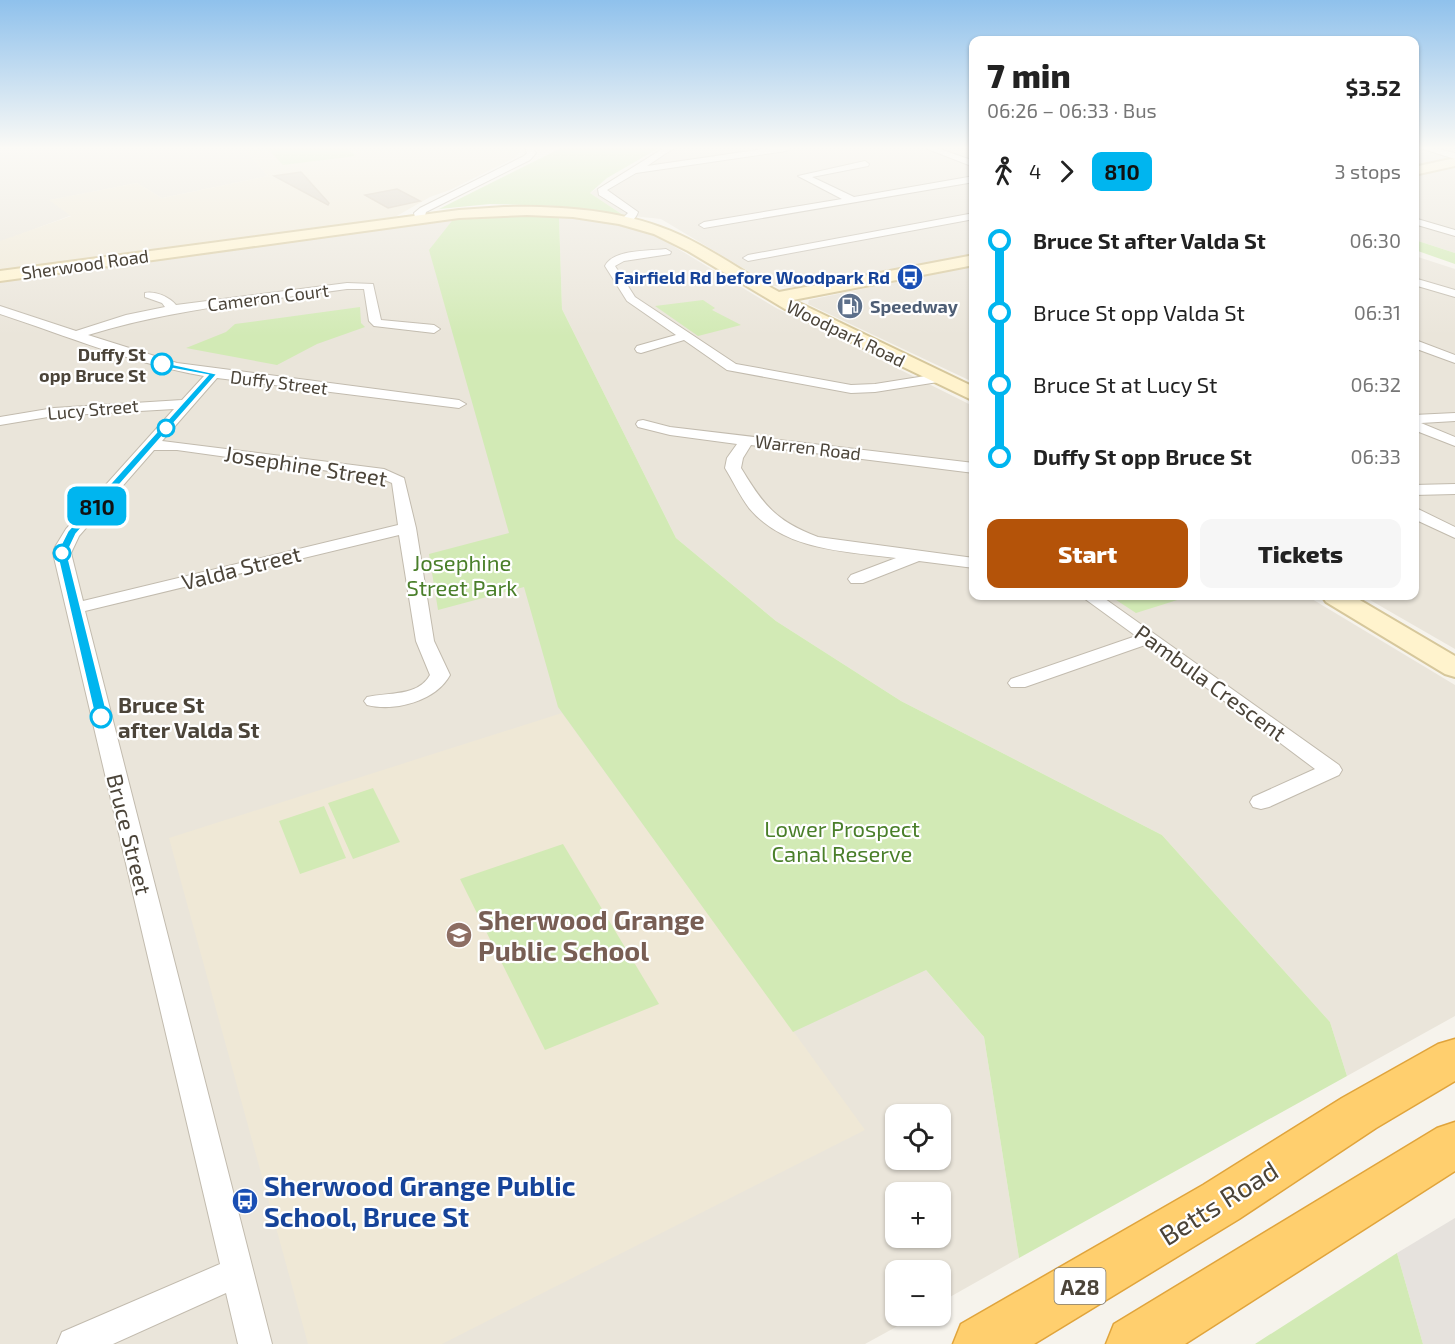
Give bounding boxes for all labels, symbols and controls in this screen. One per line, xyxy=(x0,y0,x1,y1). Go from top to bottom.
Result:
text: 7 min xyxy=(987,55,1071,95)
text: $3.52 xyxy=(1345,74,1401,100)
text: 06:26 – 06:33 · Bus xyxy=(987,98,1157,122)
icon: walk xyxy=(987,155,1020,188)
icon: forward xyxy=(1050,155,1083,188)
text: 4 xyxy=(1029,159,1041,183)
text: 810 xyxy=(1104,159,1140,184)
text: 3 stops xyxy=(1335,159,1401,183)
text: Bruce St after Valda St xyxy=(1033,227,1266,253)
text: 06:30 xyxy=(1350,228,1401,252)
street label: Sherwood Road xyxy=(20,244,150,284)
bus stop icon: Fairfield Rd before Woodpark Rd xyxy=(895,262,925,292)
place label: Fairfield Rd before Woodpark Rd xyxy=(614,266,890,288)
street label: Cameron Court xyxy=(206,279,330,315)
fuel station icon: Speedway xyxy=(835,291,865,321)
street label: Woodpark Road xyxy=(783,295,909,371)
place label: Speedway xyxy=(870,295,959,317)
text: Bruce St opp Valda St xyxy=(1033,299,1245,325)
text: 06:31 xyxy=(1354,300,1401,324)
place label: Duffy St opp Bruce St xyxy=(39,343,147,386)
marker: Duffy St opp Bruce St xyxy=(151,353,173,375)
street label: Duffy Street xyxy=(229,365,329,399)
text: Bruce St at Lucy St xyxy=(1033,371,1217,397)
text: 06:32 xyxy=(1350,372,1401,396)
street label: Lucy Street xyxy=(46,394,140,424)
unlabelled marker xyxy=(157,419,175,437)
street label: Warren Road xyxy=(754,430,862,464)
street label: Josephine Street xyxy=(223,439,389,491)
text: Duffy St opp Bruce St xyxy=(1033,443,1252,469)
text: 06:33 xyxy=(1351,444,1401,468)
line badge: 810 xyxy=(63,486,132,526)
text: 810 xyxy=(79,494,115,519)
button: Start xyxy=(987,519,1188,588)
button: Tickets xyxy=(1200,519,1401,588)
street label: Valda Street xyxy=(179,540,303,594)
unlabelled marker xyxy=(53,544,71,562)
park label: Josephine Street Park xyxy=(406,549,518,600)
street label: Pambula Crescent xyxy=(1130,618,1292,746)
place label: Bruce St after Valda St xyxy=(118,691,260,742)
marker: Bruce St after Valda St xyxy=(90,706,112,728)
street label: Bruce Street xyxy=(102,771,158,897)
park label: Lower Prospect Canal Reserve xyxy=(764,815,920,866)
place label: Sherwood Grange Public School xyxy=(478,903,705,966)
school or university icon: Sherwood Grange Public School xyxy=(444,920,474,950)
map controls xyxy=(885,1104,951,1326)
button: locate xyxy=(885,1104,951,1170)
street label: Betts Road xyxy=(1153,1153,1283,1251)
place label: Sherwood Grange Public School, Bruce St xyxy=(264,1169,575,1232)
button: + xyxy=(885,1182,951,1248)
bus stop icon: Sherwood Grange Public School, Bruce St xyxy=(230,1186,260,1216)
button: − xyxy=(885,1260,951,1326)
road number: A28 xyxy=(1054,1268,1106,1304)

